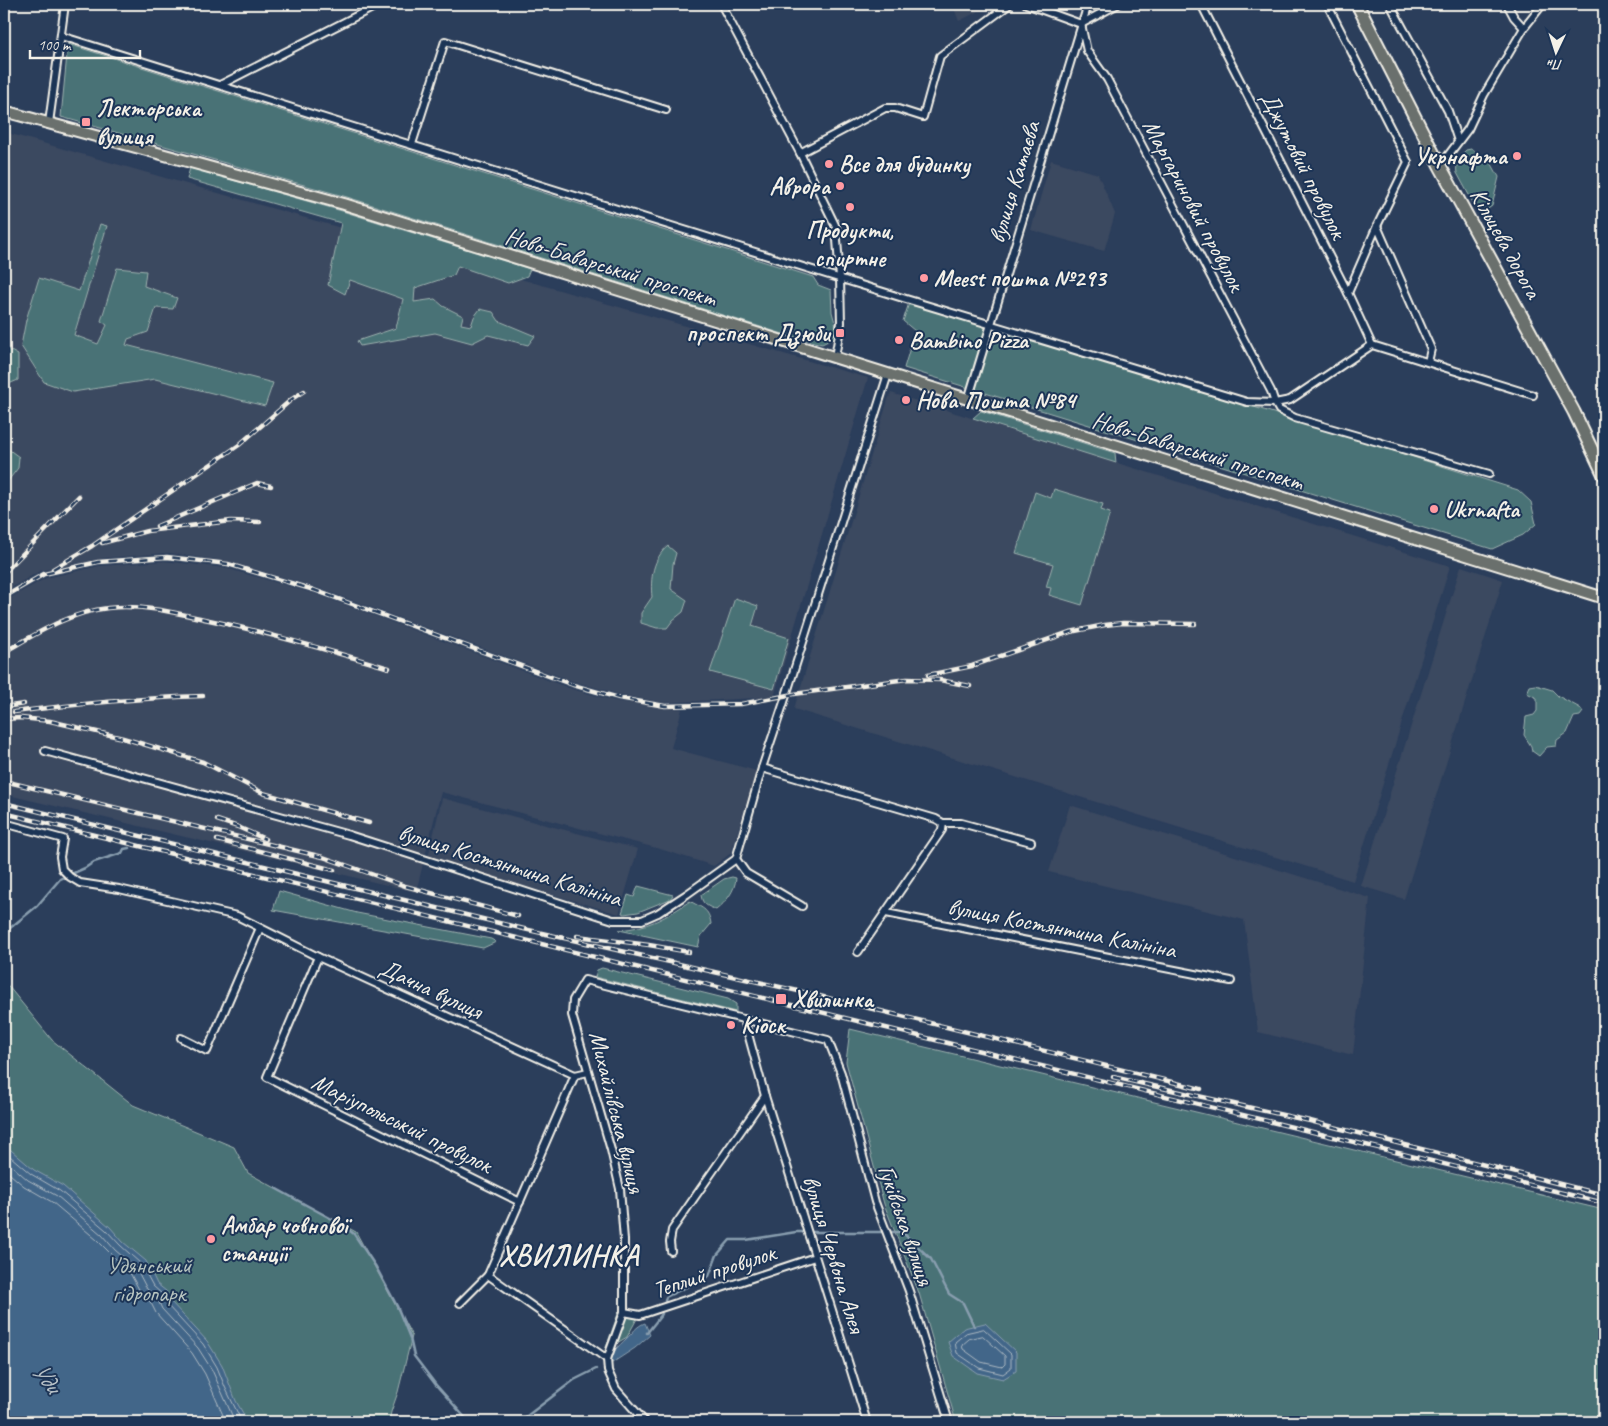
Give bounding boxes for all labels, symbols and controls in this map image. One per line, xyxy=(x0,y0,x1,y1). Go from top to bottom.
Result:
scale bar xyxy=(30,28,140,60)
north arrow xyxy=(1530,28,1580,78)
text: 100 m xyxy=(38,36,72,55)
text: Пн xyxy=(1546,55,1563,73)
street label: Джутовий провулок xyxy=(1254,86,1355,246)
place label: Лекторська вулиця xyxy=(96,93,203,151)
street label: Маргариновий провулок xyxy=(1136,114,1253,298)
marker: Лекторська вулиця xyxy=(80,116,92,128)
street label: вулиця Катаєва xyxy=(981,116,1047,247)
place label: Укрнафта xyxy=(1414,141,1508,171)
place label: Все для будинку xyxy=(839,149,972,179)
marker: Укрнафта xyxy=(1511,150,1523,162)
marker: Все для будинку xyxy=(823,158,835,170)
place label: Аврора xyxy=(770,171,831,201)
marker: Аврора xyxy=(834,180,846,192)
street label: Кільцева дорога xyxy=(1463,182,1549,305)
marker: Продукти, спиртне xyxy=(844,201,856,213)
place label: Продукти, спиртне xyxy=(806,215,894,273)
street label: Ново-Баварський проспект xyxy=(502,221,721,314)
place label: Meest пошта №293 xyxy=(934,263,1108,293)
marker: Meest пошта №293 xyxy=(918,272,930,284)
place label: проспект Дзюби xyxy=(686,318,832,349)
place label: Bambino Pizza xyxy=(909,325,1030,355)
marker: проспект Дзюби xyxy=(834,327,846,339)
marker: Bambino Pizza xyxy=(893,334,905,346)
place label: Нова Пошта №84 xyxy=(916,385,1078,415)
marker: Нова Пошта №84 xyxy=(900,394,912,406)
street label: Ново-Баварський проспект xyxy=(1089,405,1308,498)
place label: Ukrnafta xyxy=(1444,494,1521,524)
marker: Ukrnafta xyxy=(1428,503,1440,515)
street label: вулиця Костянтина Калініна xyxy=(395,817,627,914)
street label: вулиця Костянтина Калініна xyxy=(945,891,1180,965)
street label: Дачна вулиця xyxy=(375,952,489,1026)
place label: Хвилинка xyxy=(792,984,875,1014)
marker: Хвилинка xyxy=(774,992,788,1006)
place label: Кіоск xyxy=(741,1010,788,1040)
marker: Кіоск xyxy=(725,1019,737,1031)
street label: Михайлівська вулиця xyxy=(582,1028,652,1197)
street label: Маріупольський провулок xyxy=(307,1066,499,1181)
street label: Гуківська вулиця xyxy=(871,1161,941,1290)
street label: вулиця Червона Алея xyxy=(796,1172,873,1338)
place label: Амбар човнової станції xyxy=(221,1210,353,1268)
marker: Амбар човнової станції xyxy=(205,1233,217,1245)
street label: Теплий провулок xyxy=(649,1236,781,1305)
district label: ХВИЛИНКА xyxy=(499,1237,640,1274)
park label: Удянський гідропарк xyxy=(107,1250,193,1308)
water label: Уди xyxy=(24,1356,71,1402)

